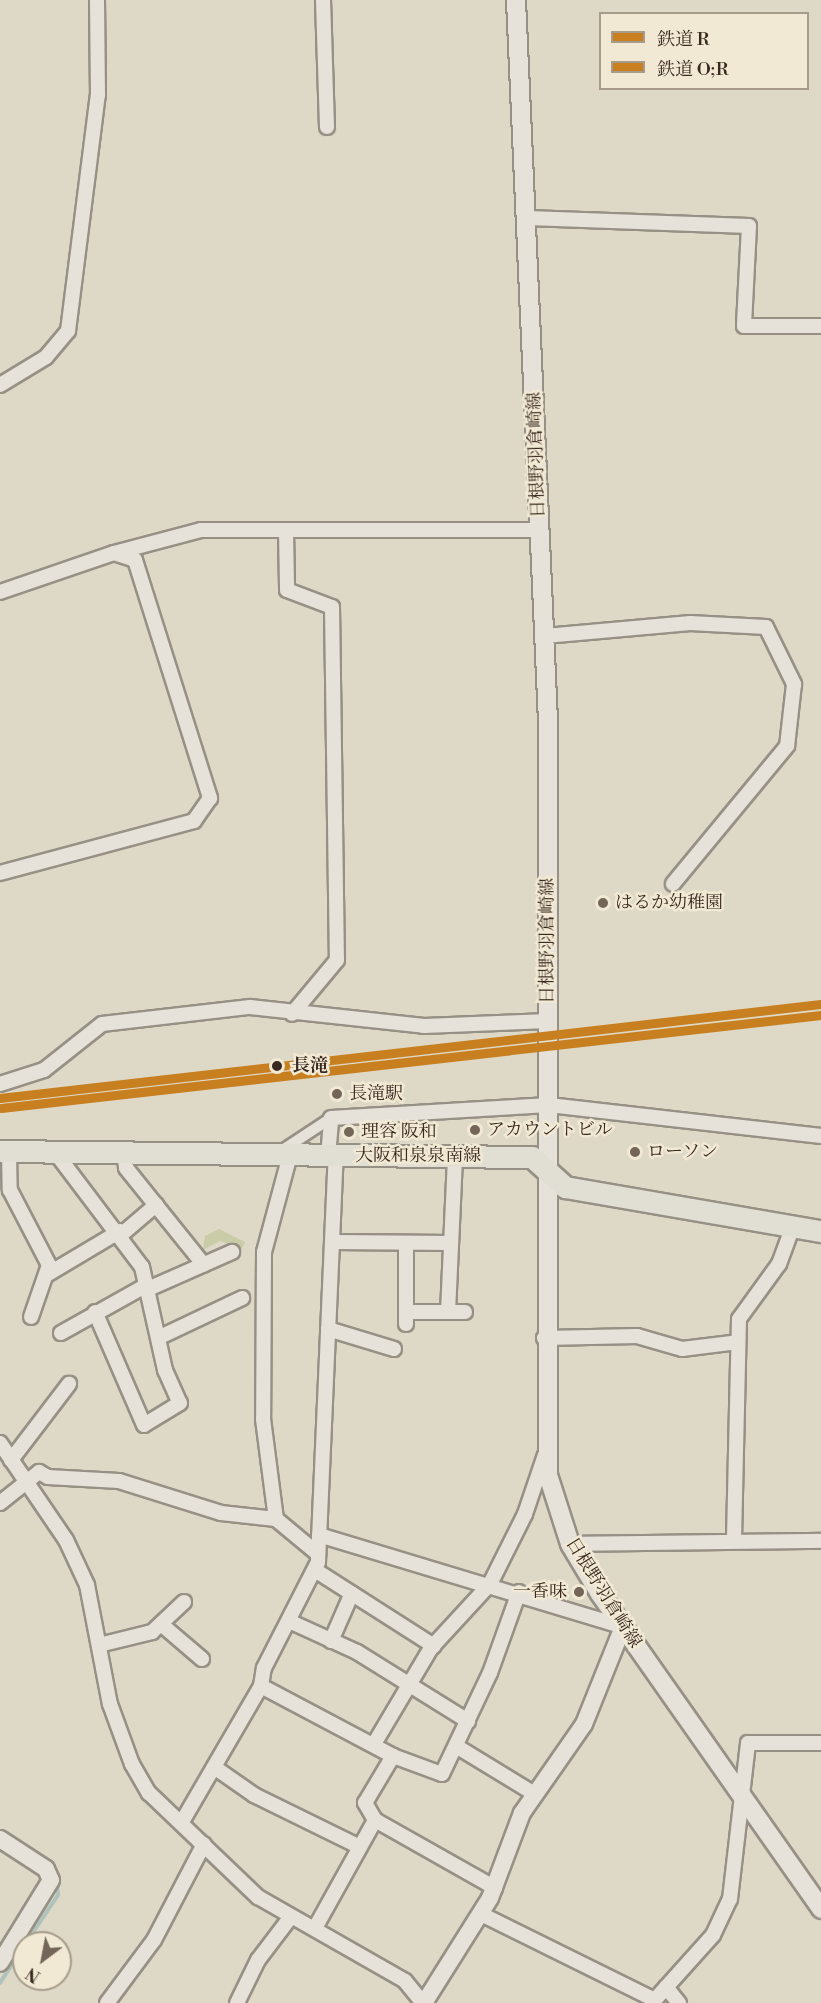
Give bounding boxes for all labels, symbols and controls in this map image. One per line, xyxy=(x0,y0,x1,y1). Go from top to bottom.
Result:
legend xyxy=(599,12,809,90)
text: 鉄道 R xyxy=(657,28,709,51)
text: 鉄道 O;R xyxy=(657,58,728,81)
street label: 日根野羽倉崎線 xyxy=(524,392,550,518)
street label: 日根野羽倉崎線 xyxy=(537,878,559,1004)
place label: はるか幼稚園 xyxy=(615,892,723,914)
marker: はるか幼稚園 xyxy=(596,896,610,910)
place label: 長滝 xyxy=(292,1055,328,1077)
marker: 長滝 xyxy=(267,1056,287,1076)
place label: 長滝駅 xyxy=(349,1083,403,1105)
marker: 長滝駅 xyxy=(330,1087,344,1101)
place label: アカウントビル xyxy=(487,1119,613,1141)
place label: 理容 阪和 xyxy=(361,1121,437,1143)
marker: アカウントビル xyxy=(468,1123,482,1137)
marker: 理容 阪和 xyxy=(342,1125,356,1139)
place label: ローソン xyxy=(647,1141,719,1163)
street label: 大阪和泉泉南線 xyxy=(355,1145,481,1167)
marker: ローソン xyxy=(628,1145,642,1159)
street label: 日根野羽倉崎線 xyxy=(560,1534,646,1652)
place label: 一香味 xyxy=(513,1581,567,1603)
marker: 一香味 xyxy=(572,1585,586,1599)
north arrow xyxy=(12,1931,72,1991)
text: N xyxy=(23,1963,44,1986)

